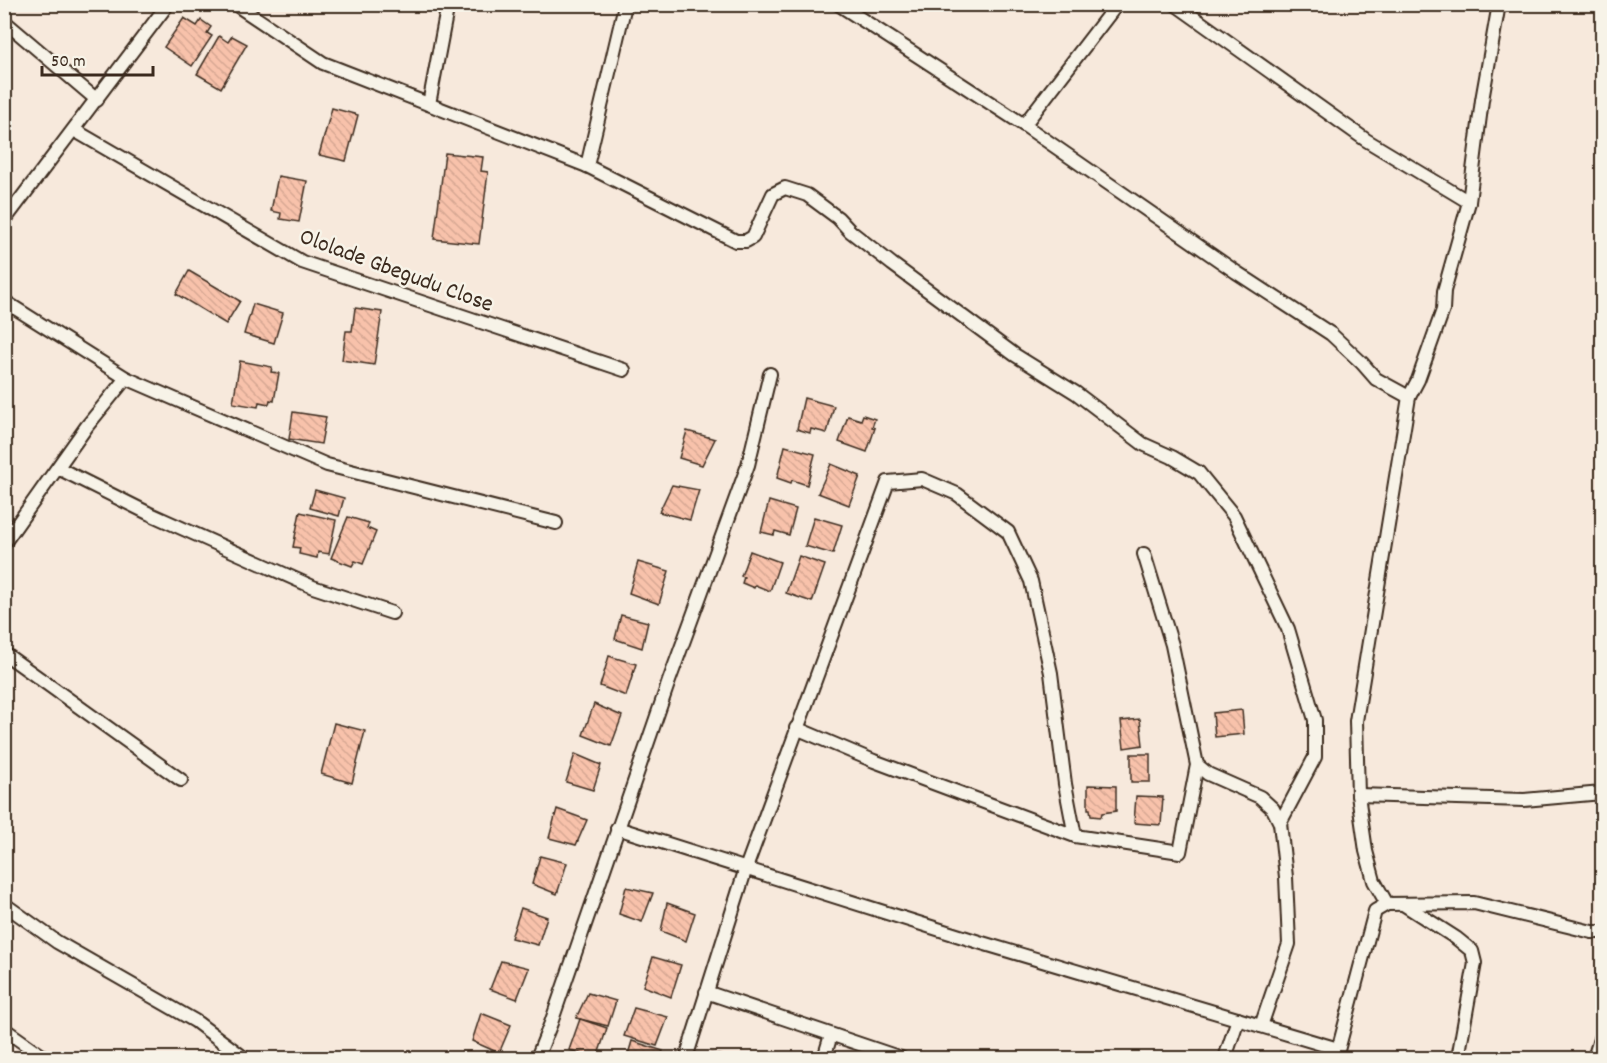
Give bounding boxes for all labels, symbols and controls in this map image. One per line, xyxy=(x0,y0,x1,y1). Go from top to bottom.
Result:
scale bar xyxy=(42,39,153,77)
text: 50 m xyxy=(51,50,86,75)
street label: Ololade Gbegudu Close xyxy=(294,221,498,323)

